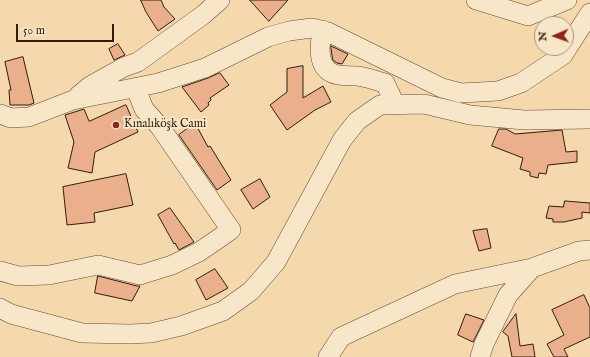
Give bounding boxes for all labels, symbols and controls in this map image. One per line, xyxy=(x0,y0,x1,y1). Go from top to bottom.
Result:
scale bar xyxy=(18,16,116,42)
north arrow xyxy=(534,16,574,56)
text: 50 m xyxy=(23,23,45,38)
text: N xyxy=(536,31,550,41)
place label: Kınalıköşk Cami xyxy=(124,118,206,132)
marker: Kınalıköşk Cami xyxy=(111,120,121,130)

